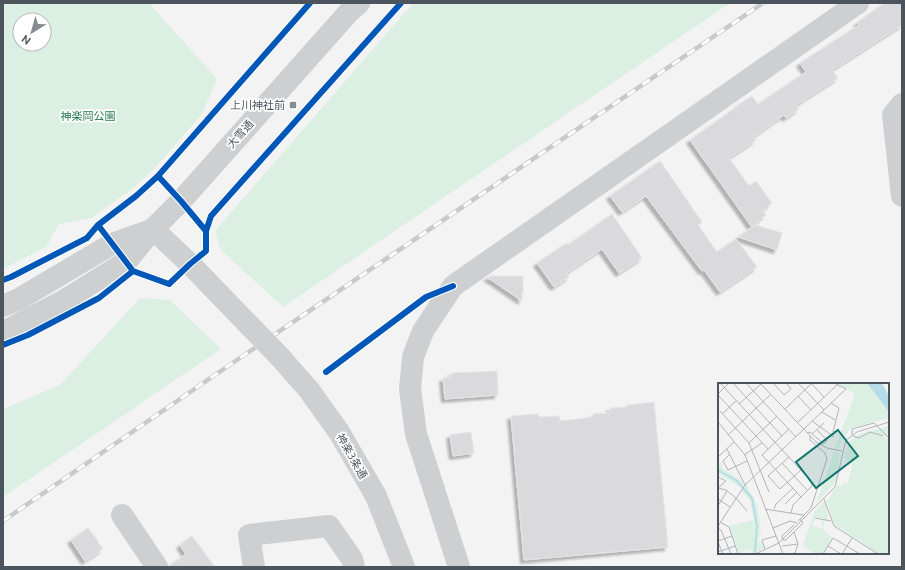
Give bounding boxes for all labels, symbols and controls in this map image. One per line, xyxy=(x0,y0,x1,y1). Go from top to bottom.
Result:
north arrow xyxy=(12,12,52,52)
text: N xyxy=(19,33,33,47)
place label: 上川神社前 xyxy=(230,99,285,111)
marker: 上川神社前 xyxy=(288,100,298,110)
park label: 神楽岡公園 xyxy=(61,110,116,122)
street label: 大雪通 xyxy=(225,118,255,150)
inset map xyxy=(718,383,889,554)
street label: 神楽3条通 xyxy=(334,431,370,481)

